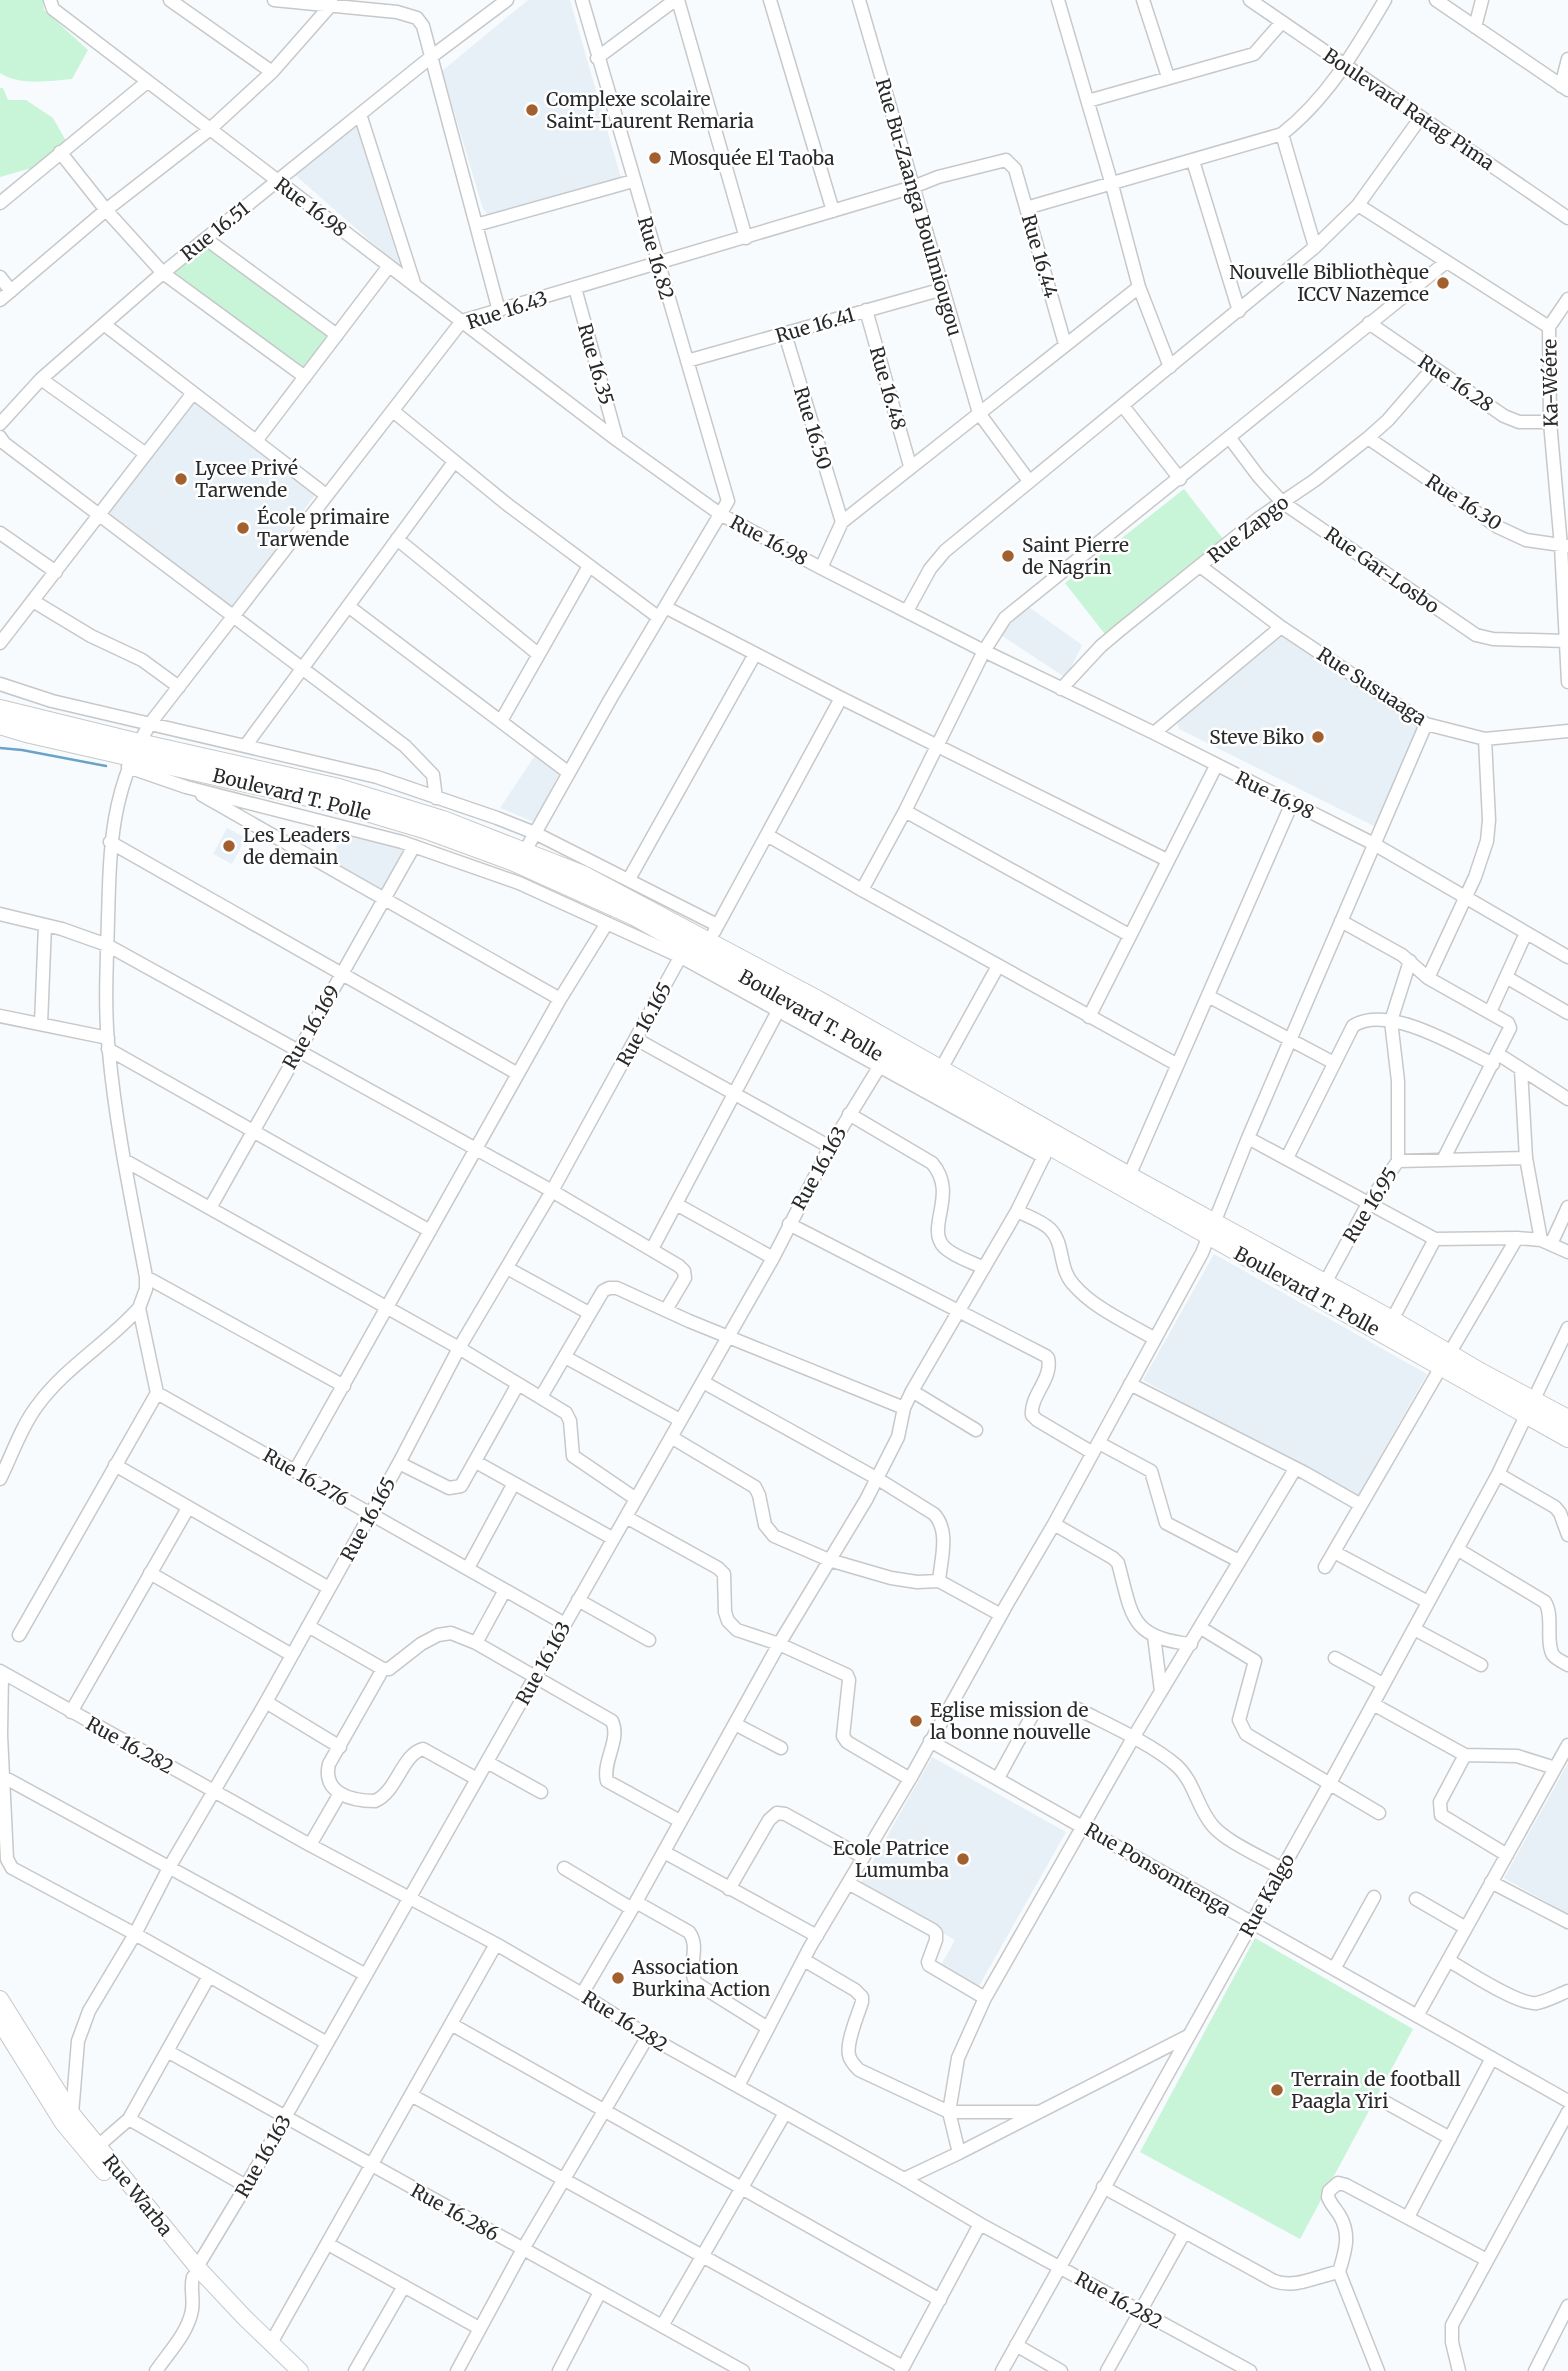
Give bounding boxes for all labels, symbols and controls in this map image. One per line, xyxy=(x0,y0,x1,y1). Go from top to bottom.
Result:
street label: Boulevard Ratag Pima xyxy=(1319,43,1499,175)
street label: Rue Bu-Zaanga Boulmiougou xyxy=(871,75,967,339)
place label: Complexe scolaire Saint-Laurent Remaria xyxy=(546,87,754,133)
marker: Complexe scolaire Saint-Laurent Remaria xyxy=(524,102,540,118)
place label: Mosquée El Taoba xyxy=(669,146,835,170)
marker: Mosquée El Taoba xyxy=(647,150,663,166)
street label: Rue 16.98 xyxy=(270,172,352,242)
street label: Rue 16.51 xyxy=(176,196,254,266)
street label: Rue 16.44 xyxy=(1017,211,1063,301)
street label: Rue 16.82 xyxy=(633,214,679,302)
place label: Nouvelle Bibliothèque ICCV Nazemce xyxy=(1229,260,1429,306)
marker: Nouvelle Bibliothèque ICCV Nazemce xyxy=(1435,275,1451,291)
street label: Rue 16.43 xyxy=(464,286,550,334)
street label: Rue 16.41 xyxy=(773,302,858,348)
street label: Rue 16.35 xyxy=(573,320,619,408)
street label: Ka-Wéére xyxy=(1537,339,1563,427)
street label: Rue 16.48 xyxy=(865,344,911,432)
street label: Rue 16.28 xyxy=(1414,349,1498,417)
street label: Rue 16.50 xyxy=(789,384,837,472)
place label: Lycee Privé Tarwende xyxy=(195,456,298,502)
street label: Rue 16.30 xyxy=(1422,469,1506,535)
marker: Lycee Privé Tarwende xyxy=(173,471,189,487)
street label: Rue Zapgo xyxy=(1203,490,1293,568)
place label: École primaire Tarwende xyxy=(257,505,390,551)
street label: Rue 16.98 xyxy=(726,510,812,570)
marker: École primaire Tarwende xyxy=(235,520,251,536)
street label: Rue Gar-Losbo xyxy=(1320,522,1444,618)
place label: Saint Pierre de Nagrin xyxy=(1022,533,1129,579)
marker: Saint Pierre de Nagrin xyxy=(1000,548,1016,564)
street label: Rue Susuaaga xyxy=(1313,642,1431,730)
place label: Steve Biko xyxy=(1209,725,1304,749)
marker: Steve Biko xyxy=(1310,729,1326,745)
street label: Boulevard T. Polle xyxy=(210,763,374,825)
street label: Rue 16.98 xyxy=(1232,766,1318,824)
place label: Les Leaders de demain xyxy=(243,823,350,869)
marker: Les Leaders de demain xyxy=(221,838,237,854)
street label: Boulevard T. Polle xyxy=(735,964,887,1066)
street label: Rue 16.165 xyxy=(611,978,677,1070)
street label: Rue 16.169 xyxy=(277,981,345,1073)
street label: Rue 16.163 xyxy=(786,1122,852,1214)
street label: Rue 16.95 xyxy=(1338,1163,1402,1247)
street label: Boulevard T. Polle xyxy=(1230,1241,1384,1341)
street label: Rue 16.276 xyxy=(259,1443,353,1511)
street label: Rue 16.165 xyxy=(335,1473,401,1565)
street label: Rue 16.163 xyxy=(510,1617,576,1709)
place label: Eglise mission de la bonne nouvelle xyxy=(930,1698,1091,1744)
street label: Rue 16.282 xyxy=(82,1711,178,1779)
marker: Eglise mission de la bonne nouvelle xyxy=(908,1713,924,1729)
street label: Rue Ponsomtenga xyxy=(1081,1817,1235,1921)
place label: Ecole Patrice Lumumba xyxy=(833,1836,949,1882)
street label: Rue Kalgo xyxy=(1234,1849,1300,1941)
marker: Ecole Patrice Lumumba xyxy=(955,1851,971,1867)
place label: Association Burkina Action xyxy=(631,1955,771,2001)
marker: Association Burkina Action xyxy=(610,1970,626,1986)
street label: Rue 16.282 xyxy=(578,1985,672,2057)
place label: Terrain de football Paagla Yiri xyxy=(1291,2067,1461,2113)
marker: Terrain de football Paagla Yiri xyxy=(1269,2082,1285,2098)
street label: Rue 16.163 xyxy=(230,2110,296,2202)
street label: Rue Warba xyxy=(98,2150,178,2240)
street label: Rue 16.286 xyxy=(407,2178,503,2246)
street label: Rue 16.282 xyxy=(1071,2266,1167,2334)

